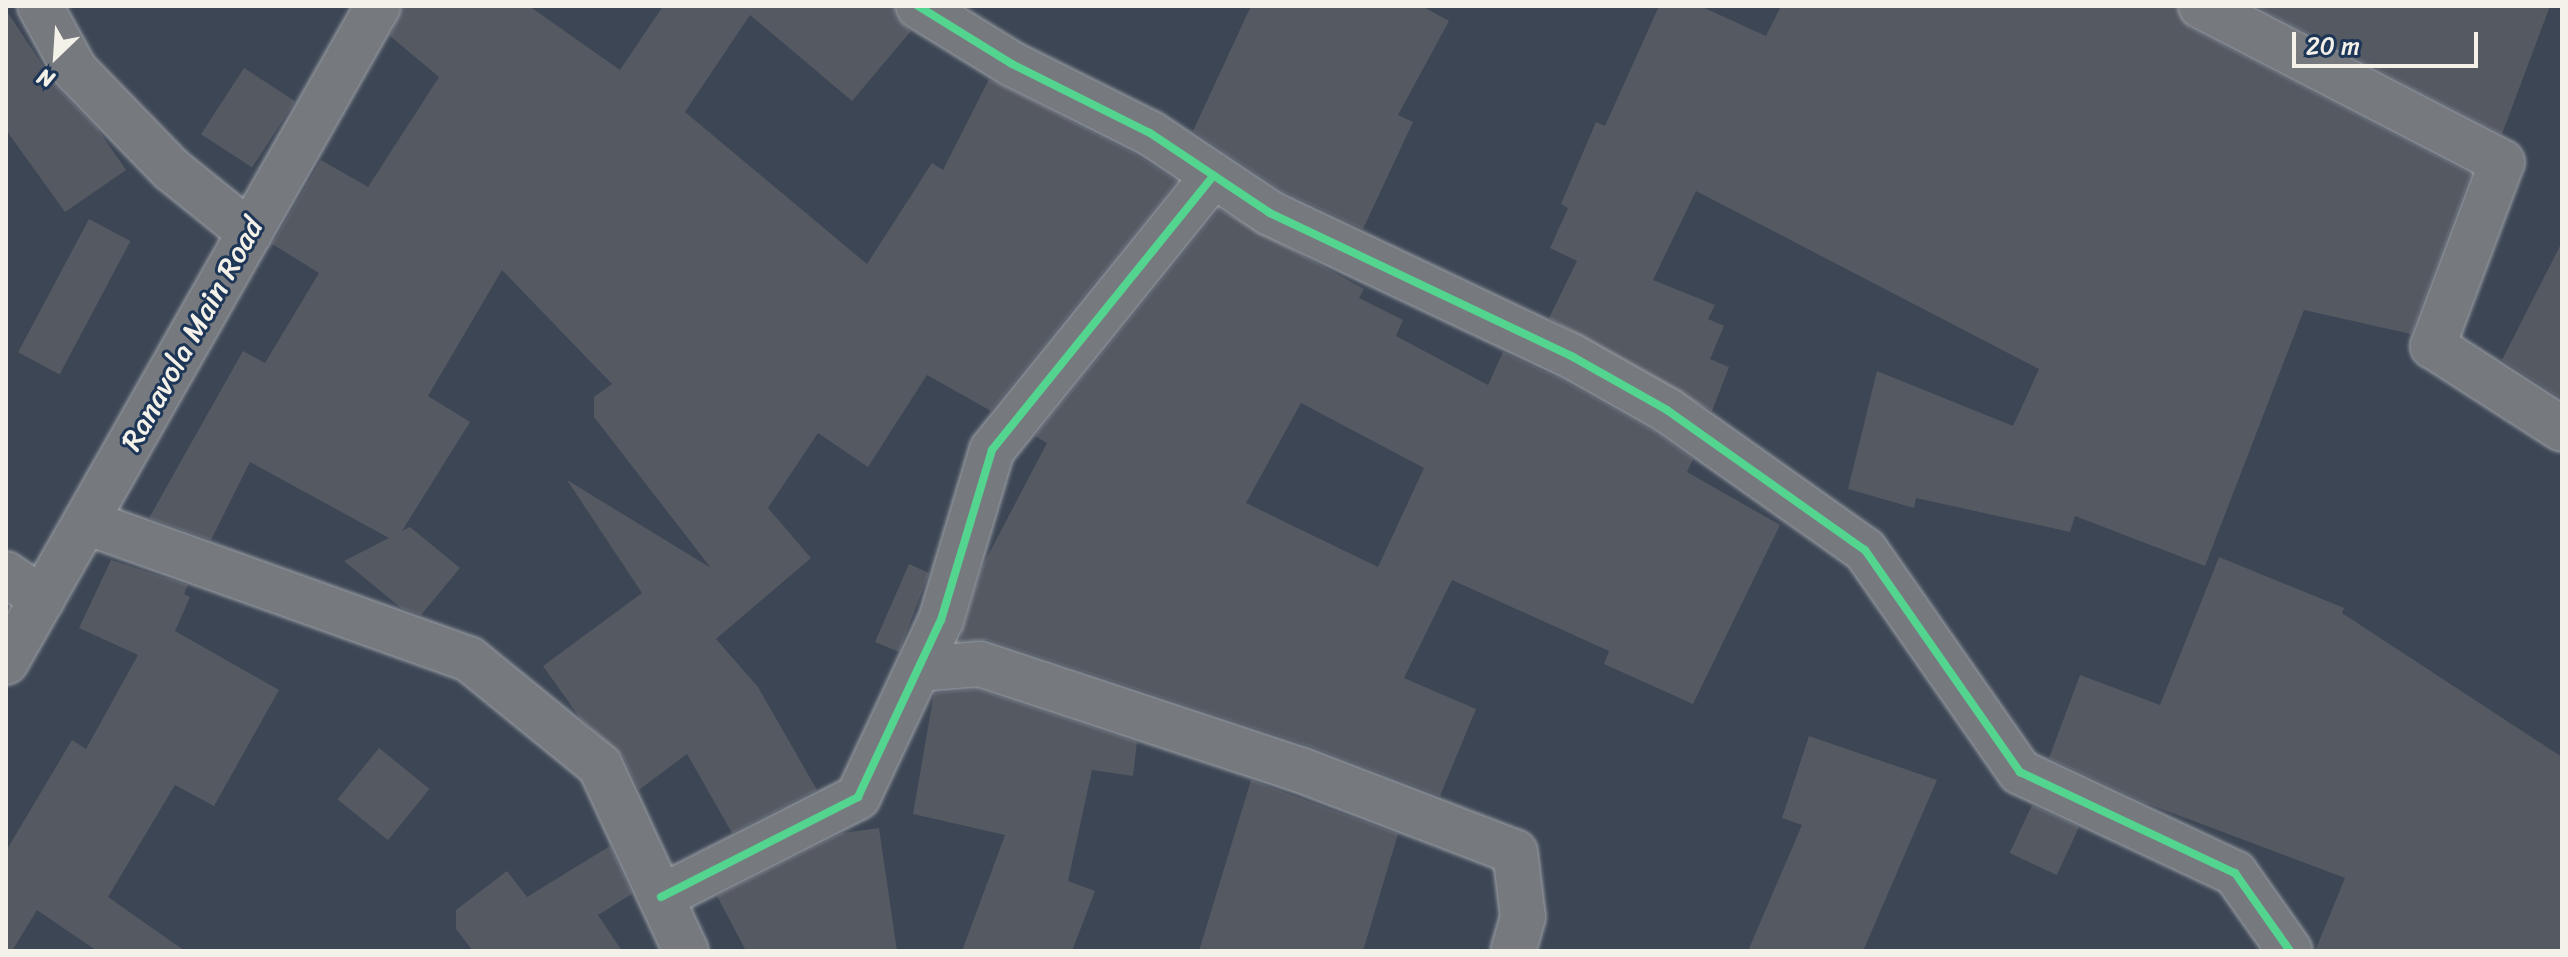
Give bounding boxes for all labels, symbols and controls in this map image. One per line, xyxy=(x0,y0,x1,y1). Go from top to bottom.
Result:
north arrow xyxy=(16,16,96,96)
scale bar xyxy=(2296,16,2482,66)
text: 20 m xyxy=(2306,25,2360,67)
text: N xyxy=(30,57,61,99)
street label: Ranavola Main Road xyxy=(113,211,271,457)

